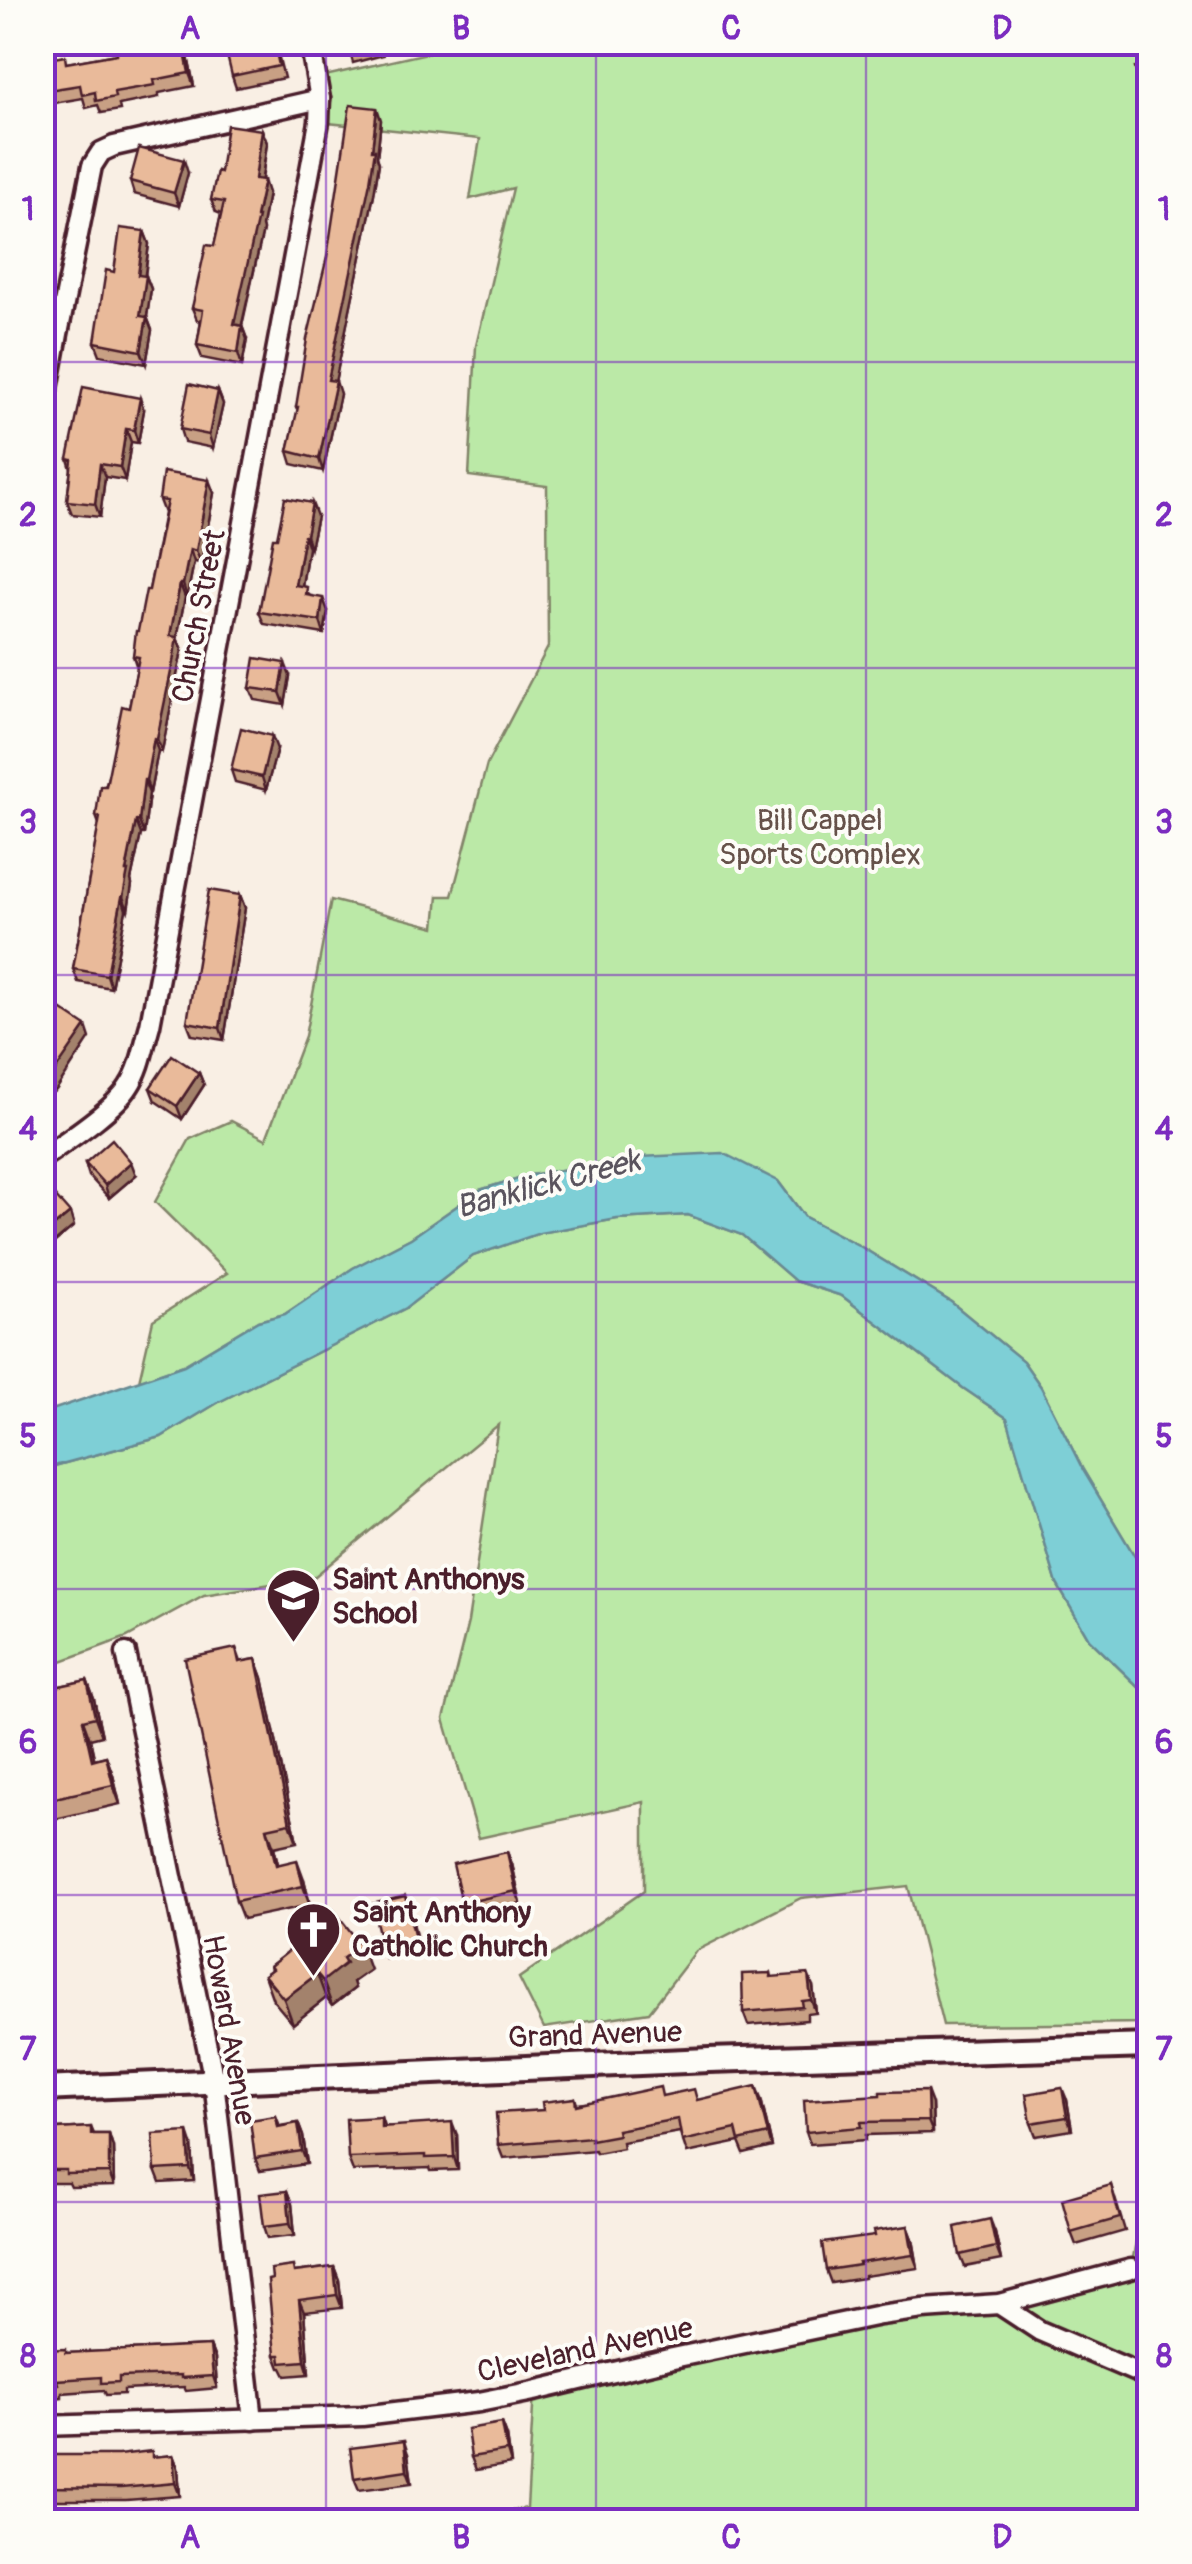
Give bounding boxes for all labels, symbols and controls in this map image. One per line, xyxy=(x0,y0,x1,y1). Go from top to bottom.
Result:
text: A xyxy=(180,9,201,49)
text: B xyxy=(452,9,470,49)
text: C xyxy=(721,9,741,49)
text: D xyxy=(992,9,1012,49)
text: 1 xyxy=(22,190,34,230)
text: 1 xyxy=(1158,190,1170,230)
text: 2 xyxy=(19,496,37,536)
text: 2 xyxy=(1155,496,1173,536)
street label: Church Street xyxy=(164,525,234,706)
park label: Bill Cappel Sports Complex xyxy=(719,802,921,873)
text: 3 xyxy=(19,803,37,843)
text: 3 xyxy=(1155,803,1173,843)
text: 4 xyxy=(19,1110,38,1150)
text: 4 xyxy=(1155,1110,1174,1150)
water label: Banklick Creek xyxy=(452,1140,647,1228)
text: 5 xyxy=(19,1417,37,1457)
text: 5 xyxy=(1155,1417,1173,1457)
place label: Saint Anthonys School xyxy=(332,1561,525,1632)
school or university icon: Saint Anthonys School xyxy=(263,1566,323,1645)
text: 6 xyxy=(19,1723,37,1763)
text: 6 xyxy=(1155,1723,1173,1763)
place label: Saint Anthony Catholic Church xyxy=(352,1894,548,1965)
church icon: Saint Anthony Catholic Church xyxy=(283,1899,343,1978)
street label: Howard Avenue xyxy=(194,1932,264,2128)
street label: Grand Avenue xyxy=(507,2013,683,2057)
text: 7 xyxy=(20,2030,37,2070)
text: 7 xyxy=(1156,2030,1173,2070)
street label: Cleveland Avenue xyxy=(474,2309,696,2391)
text: 8 xyxy=(20,2337,36,2377)
text: 8 xyxy=(1156,2337,1172,2377)
text: A xyxy=(180,2518,201,2558)
text: B xyxy=(452,2518,470,2558)
text: C xyxy=(721,2518,741,2558)
text: D xyxy=(992,2518,1012,2558)

